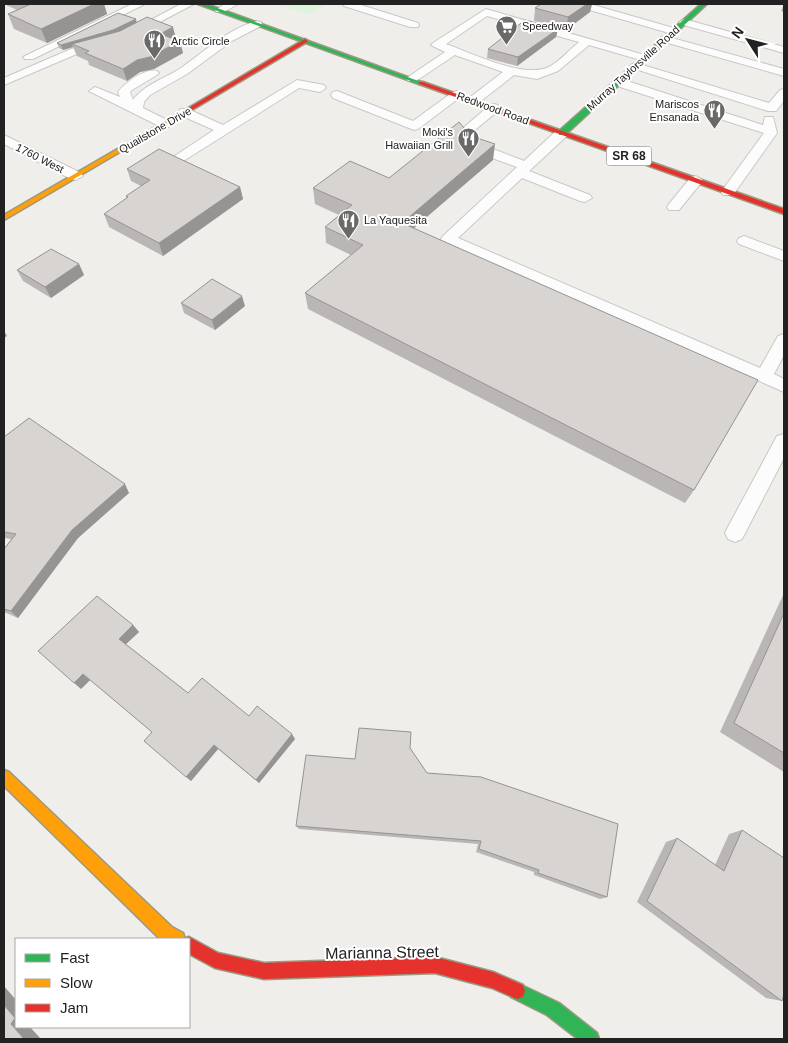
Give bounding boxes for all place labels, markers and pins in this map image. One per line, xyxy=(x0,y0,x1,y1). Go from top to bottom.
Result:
supermarket icon: Speedway xyxy=(494,14,518,45)
place label: Speedway xyxy=(522,20,574,32)
restaurant icon: Arctic Circle xyxy=(143,29,167,60)
place label: Arctic Circle xyxy=(171,35,230,47)
place label: Mariscos Ensanada xyxy=(649,98,700,123)
restaurant icon: Mariscos Ensanada xyxy=(703,98,727,129)
place label: Moki's Hawaiian Grill xyxy=(385,126,453,151)
restaurant icon: Moki's Hawaiian Grill xyxy=(457,126,481,157)
restaurant icon: La Yaquesita xyxy=(336,208,360,239)
place label: La Yaquesita xyxy=(364,214,428,226)

